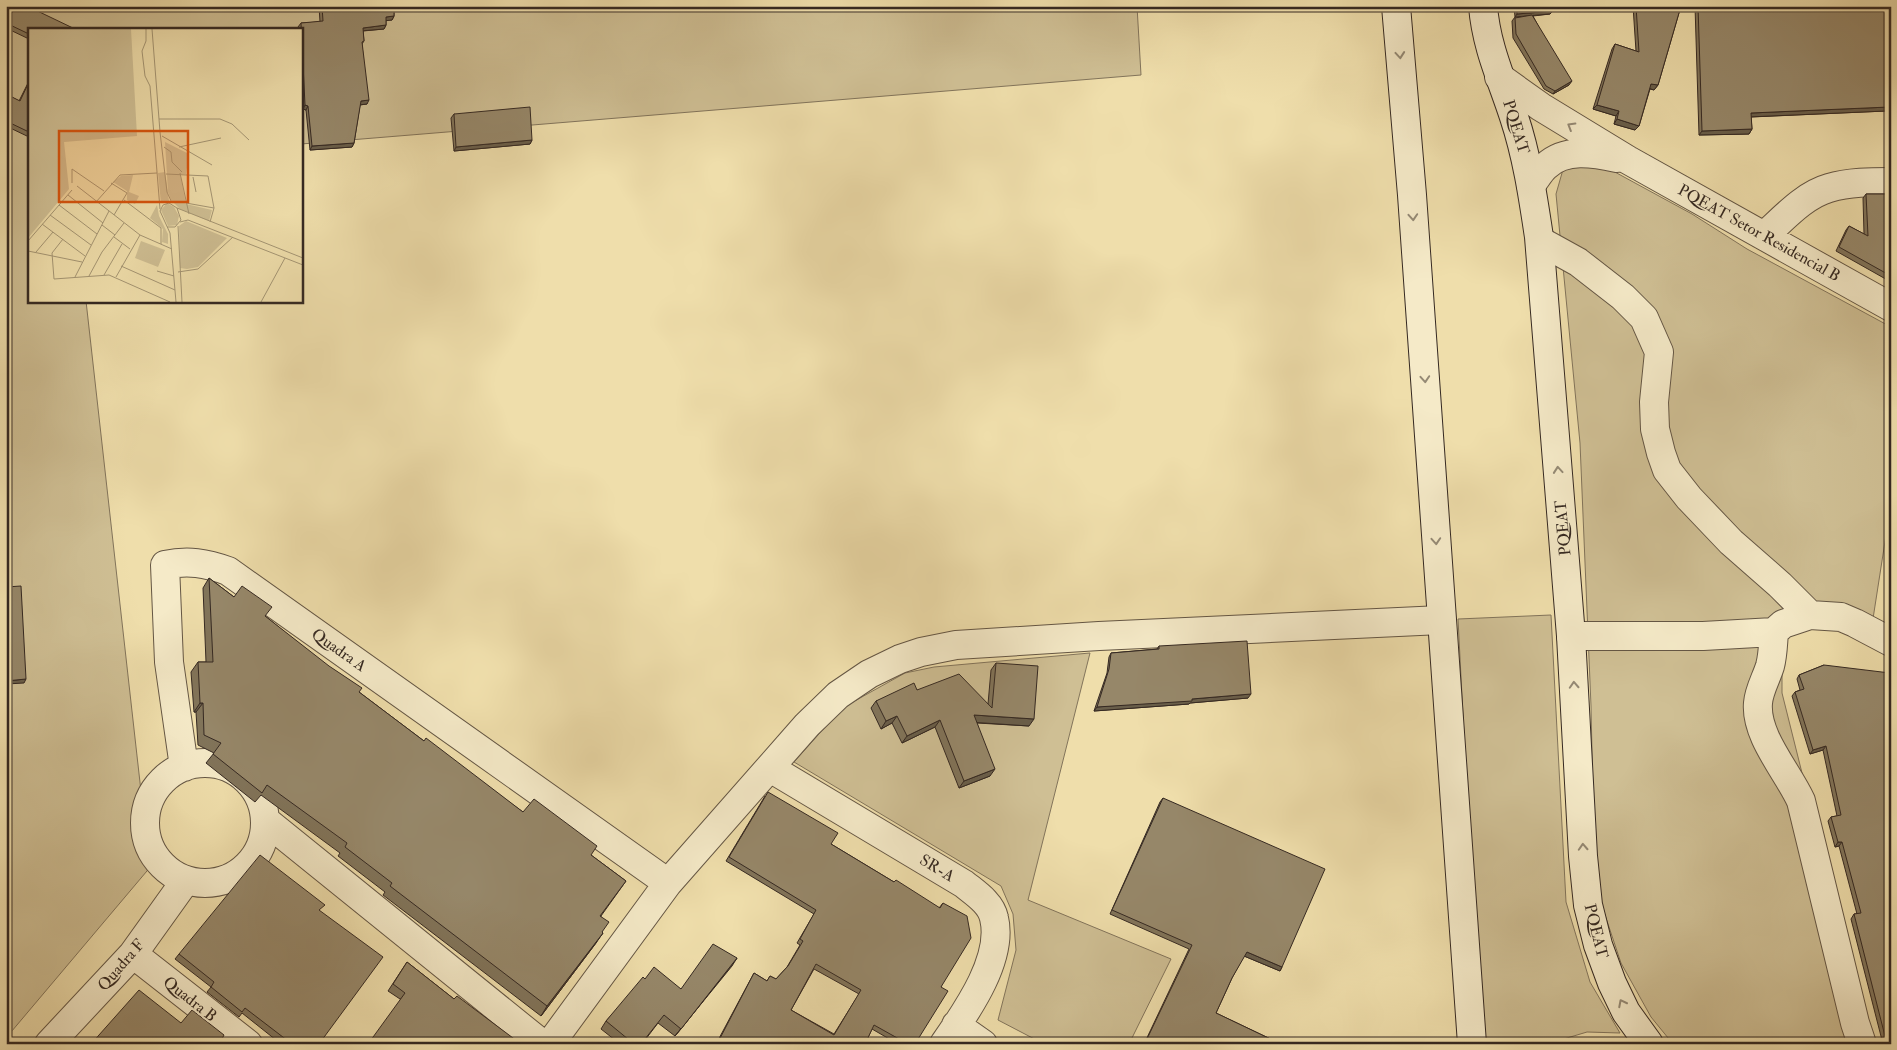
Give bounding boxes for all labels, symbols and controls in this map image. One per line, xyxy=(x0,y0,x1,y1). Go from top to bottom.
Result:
inset map xyxy=(28,28,302,302)
one-way arrow xyxy=(1394,51,1405,59)
street label: PQEAT xyxy=(1498,97,1534,157)
one-way arrow xyxy=(1568,122,1577,132)
street label: PQEAT Setor Residencial B xyxy=(1674,180,1844,286)
one-way arrow xyxy=(1408,213,1419,221)
one-way arrow xyxy=(1419,375,1430,383)
one-way arrow xyxy=(1553,466,1564,474)
street label: PQEAT xyxy=(1551,499,1575,557)
one-way arrow xyxy=(1430,537,1441,545)
street label: Quadra A xyxy=(308,624,370,676)
one-way arrow xyxy=(1568,680,1579,688)
one-way arrow xyxy=(1577,843,1588,851)
street label: SR-A xyxy=(916,850,958,886)
street label: PQEAT xyxy=(1580,902,1612,961)
street label: Quadra F xyxy=(93,935,149,995)
street label: Quadra B xyxy=(159,972,221,1026)
one-way arrow xyxy=(1618,999,1628,1008)

